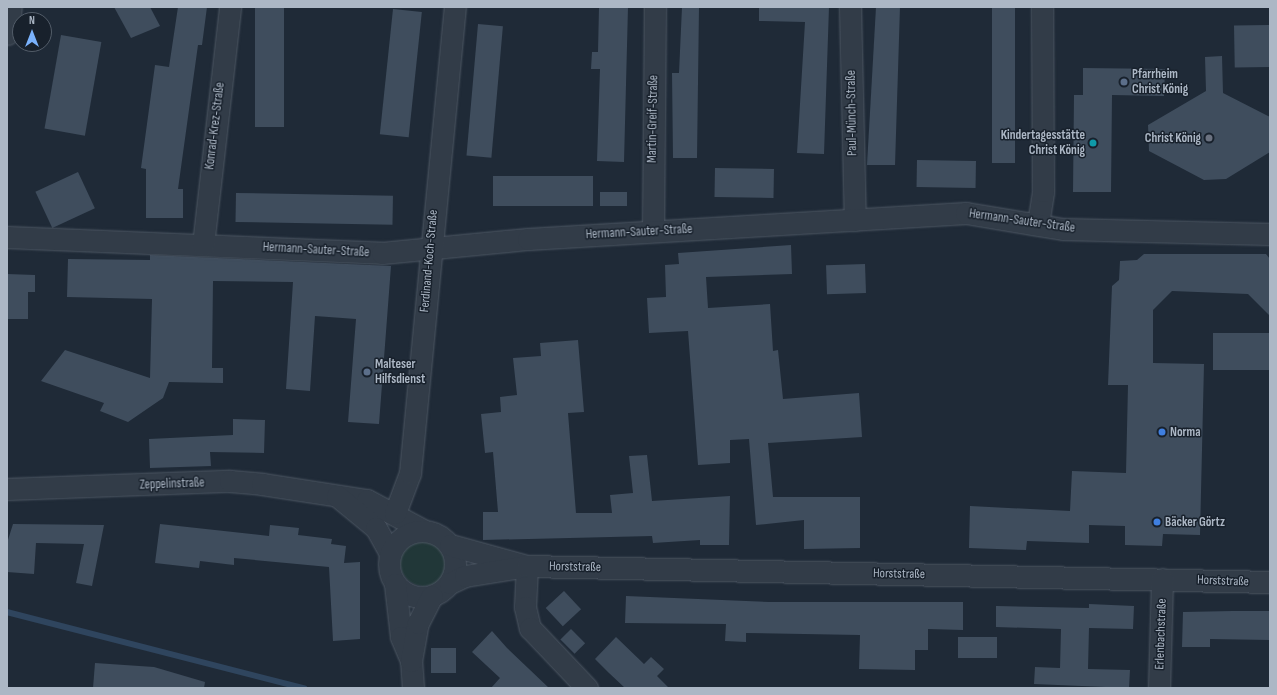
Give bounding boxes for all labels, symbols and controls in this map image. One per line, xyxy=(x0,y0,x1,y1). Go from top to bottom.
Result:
north arrow xyxy=(12,12,52,52)
text: N xyxy=(29,14,35,27)
place label: Pfarrheim Christ König xyxy=(1132,67,1188,98)
street label: Paul-Münch-Straße xyxy=(843,70,861,156)
street label: Martin-Greif-Straße xyxy=(644,75,662,163)
marker: Pfarrheim Christ König xyxy=(1119,77,1129,87)
street label: Konrad-Krez-Straße xyxy=(202,81,228,171)
place label: Kindertagesstätte Christ König xyxy=(1001,128,1085,159)
place label: Christ König xyxy=(1145,130,1201,146)
marker: Christ König xyxy=(1204,133,1214,143)
marker: Kindertagesstätte Christ König xyxy=(1088,138,1098,148)
street label: Hermann-Sauter-Straße xyxy=(968,206,1076,236)
street label: Ferdinand-Koch-Straße xyxy=(417,209,441,313)
street label: Hermann-Sauter-Straße xyxy=(585,221,693,243)
street label: Hermann-Sauter-Straße xyxy=(262,239,370,261)
place label: Malteser Hilfsdienst xyxy=(375,357,425,388)
marker: Malteser Hilfsdienst xyxy=(362,367,372,377)
place label: Norma xyxy=(1170,424,1201,440)
marker: Norma xyxy=(1157,427,1167,437)
street label: Zeppelinstraße xyxy=(139,475,205,493)
place label: Bäcker Görtz xyxy=(1165,514,1225,530)
marker: Bäcker Görtz xyxy=(1152,517,1162,527)
street label: Horststraße xyxy=(549,559,601,575)
street label: Horststraße xyxy=(873,566,925,582)
street label: Horststraße xyxy=(1197,572,1249,590)
street label: Erlenbachstraße xyxy=(1152,598,1170,670)

